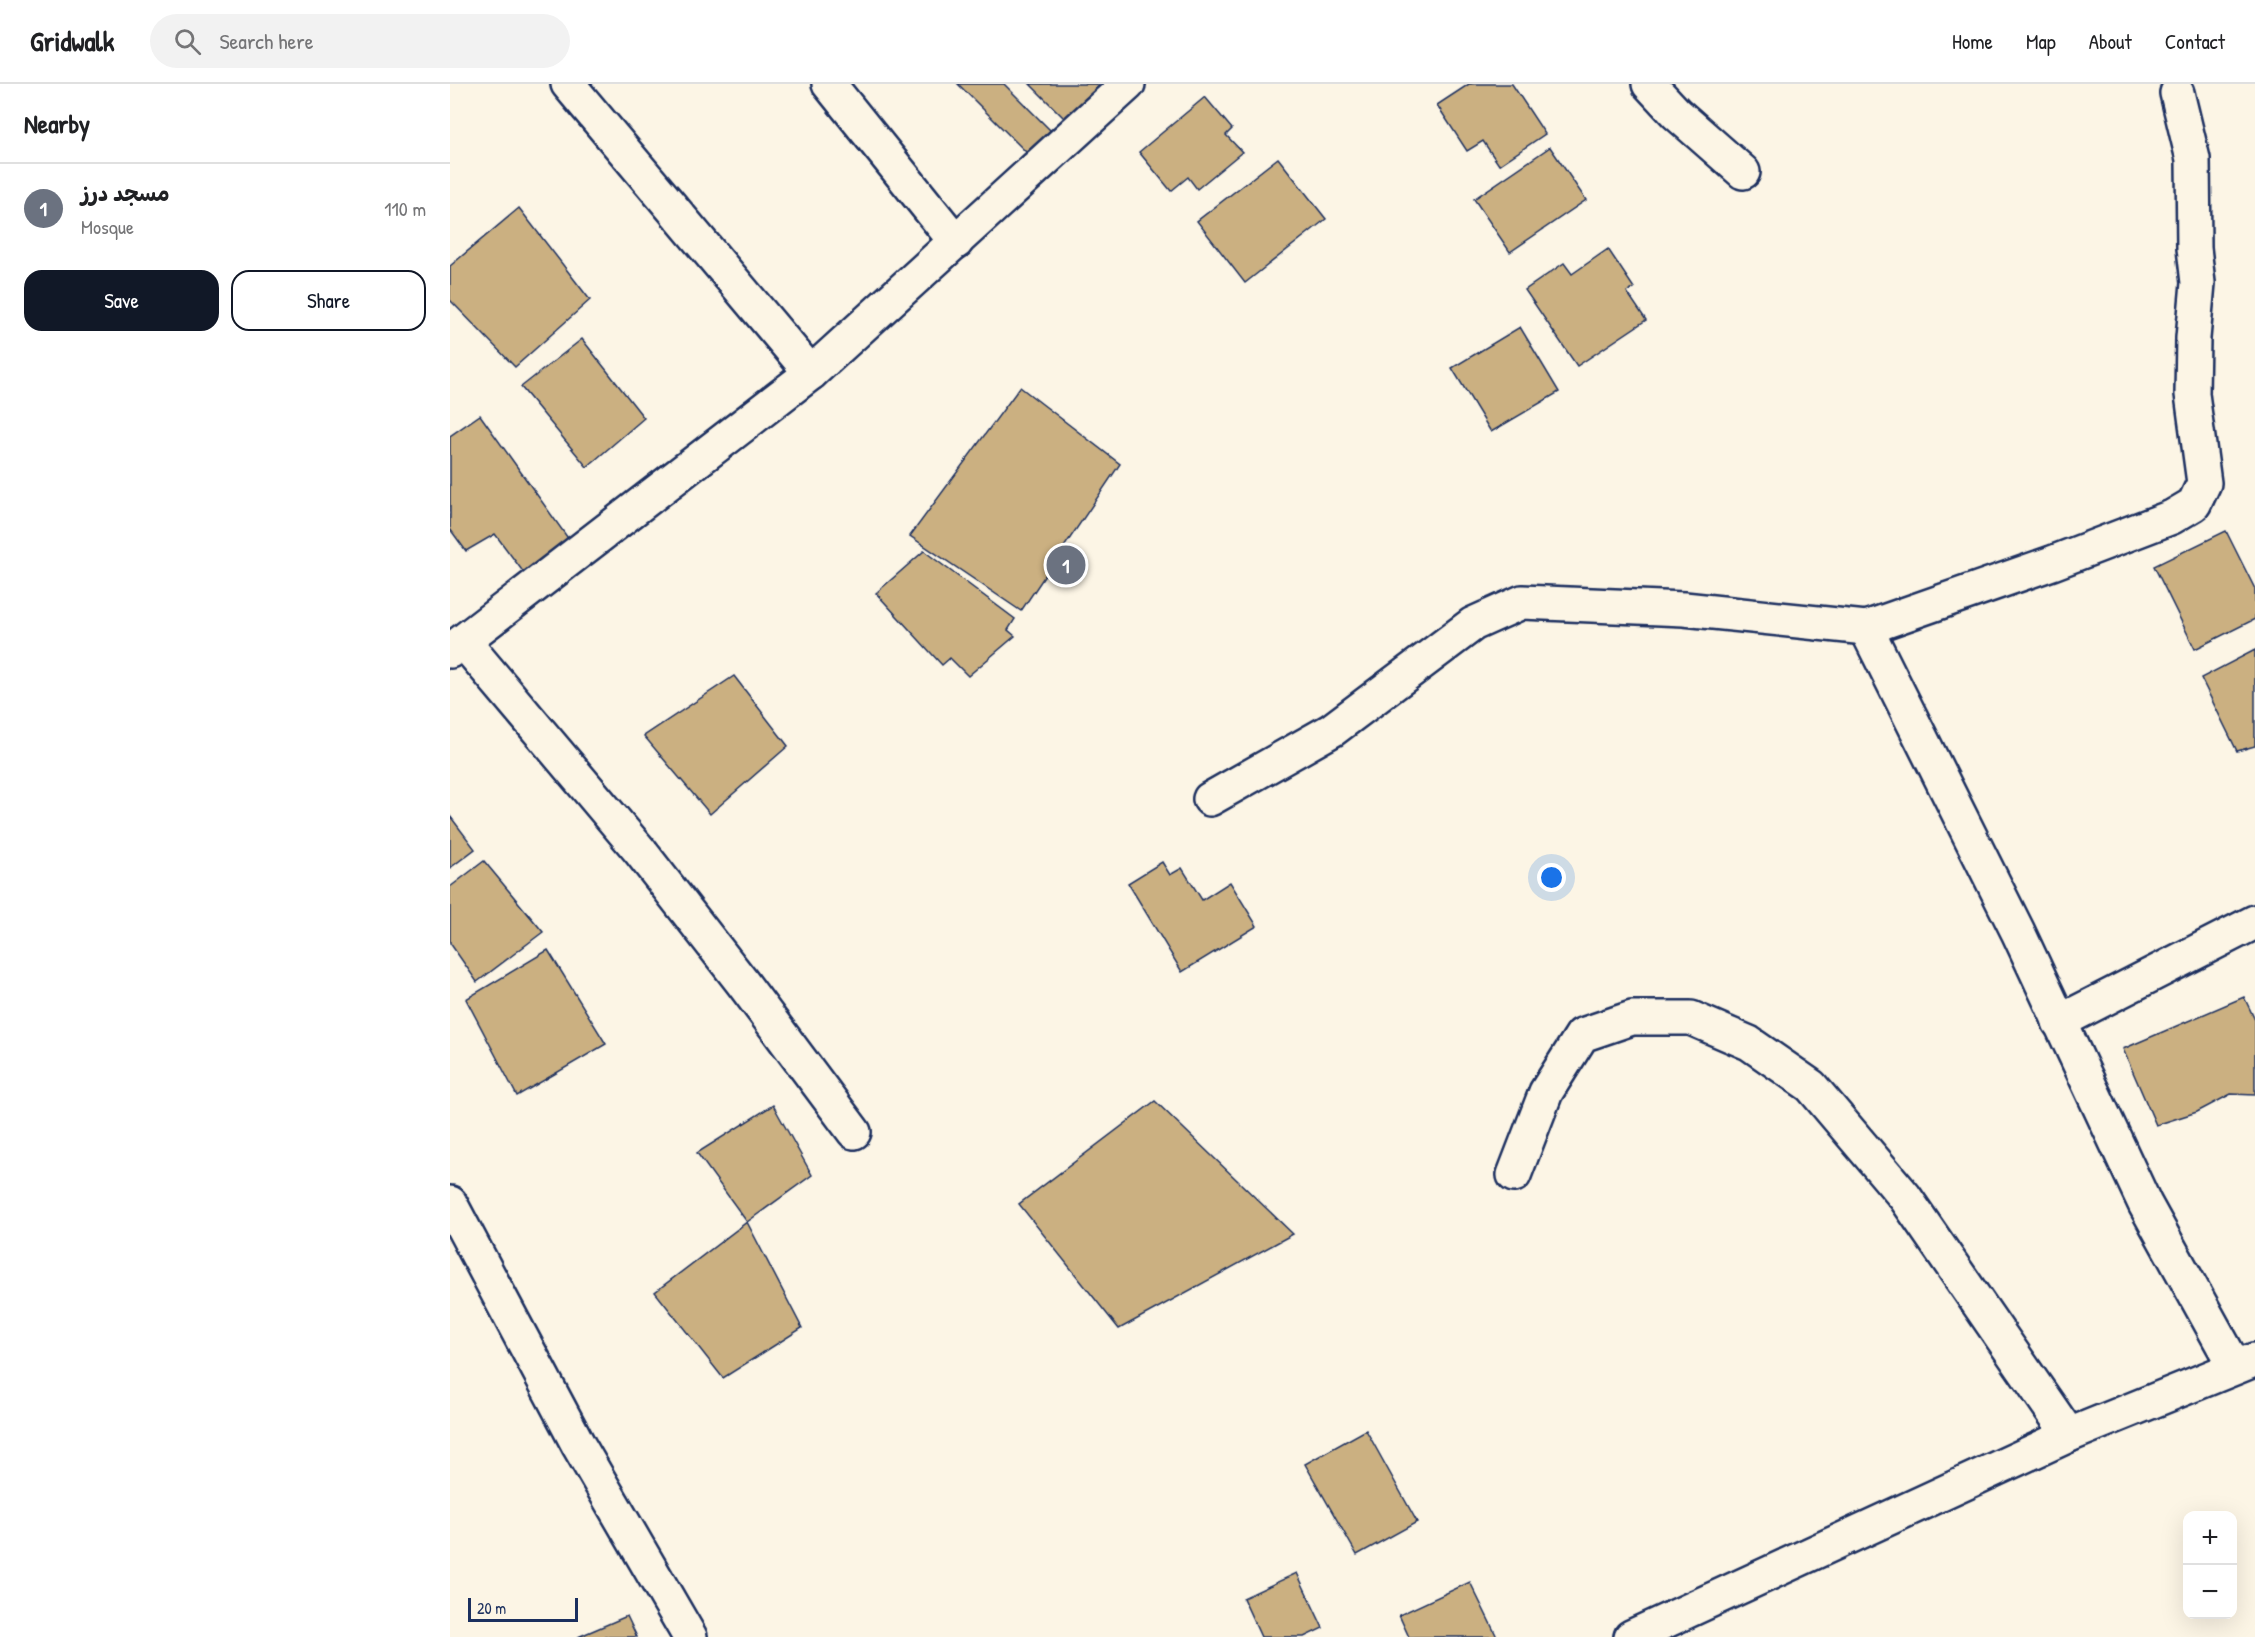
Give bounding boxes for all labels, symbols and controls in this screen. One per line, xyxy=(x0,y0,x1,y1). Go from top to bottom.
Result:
search box xyxy=(150,14,570,68)
text: Gridwalk xyxy=(30,22,114,60)
icon: search xyxy=(171,25,204,58)
text: Search here xyxy=(219,26,313,56)
text: Home xyxy=(1952,27,1993,56)
text: Map xyxy=(2026,27,2056,56)
text: About xyxy=(2089,27,2132,56)
text: Contact xyxy=(2165,27,2225,56)
text: Nearby xyxy=(24,106,90,141)
text: مسجد درز xyxy=(81,178,170,208)
text: 1 xyxy=(40,195,47,222)
text: 110 m xyxy=(384,195,426,222)
text: Mosque xyxy=(81,213,134,240)
button: Save xyxy=(24,270,219,331)
button: Share xyxy=(231,270,426,331)
pin: 1 xyxy=(1046,542,1086,588)
your location xyxy=(1537,863,1566,892)
map controls xyxy=(2183,1511,2237,1619)
button: + xyxy=(2183,1511,2237,1565)
button: − xyxy=(2183,1565,2237,1619)
scale bar xyxy=(468,1595,578,1622)
text: 20 m xyxy=(477,1597,506,1619)

